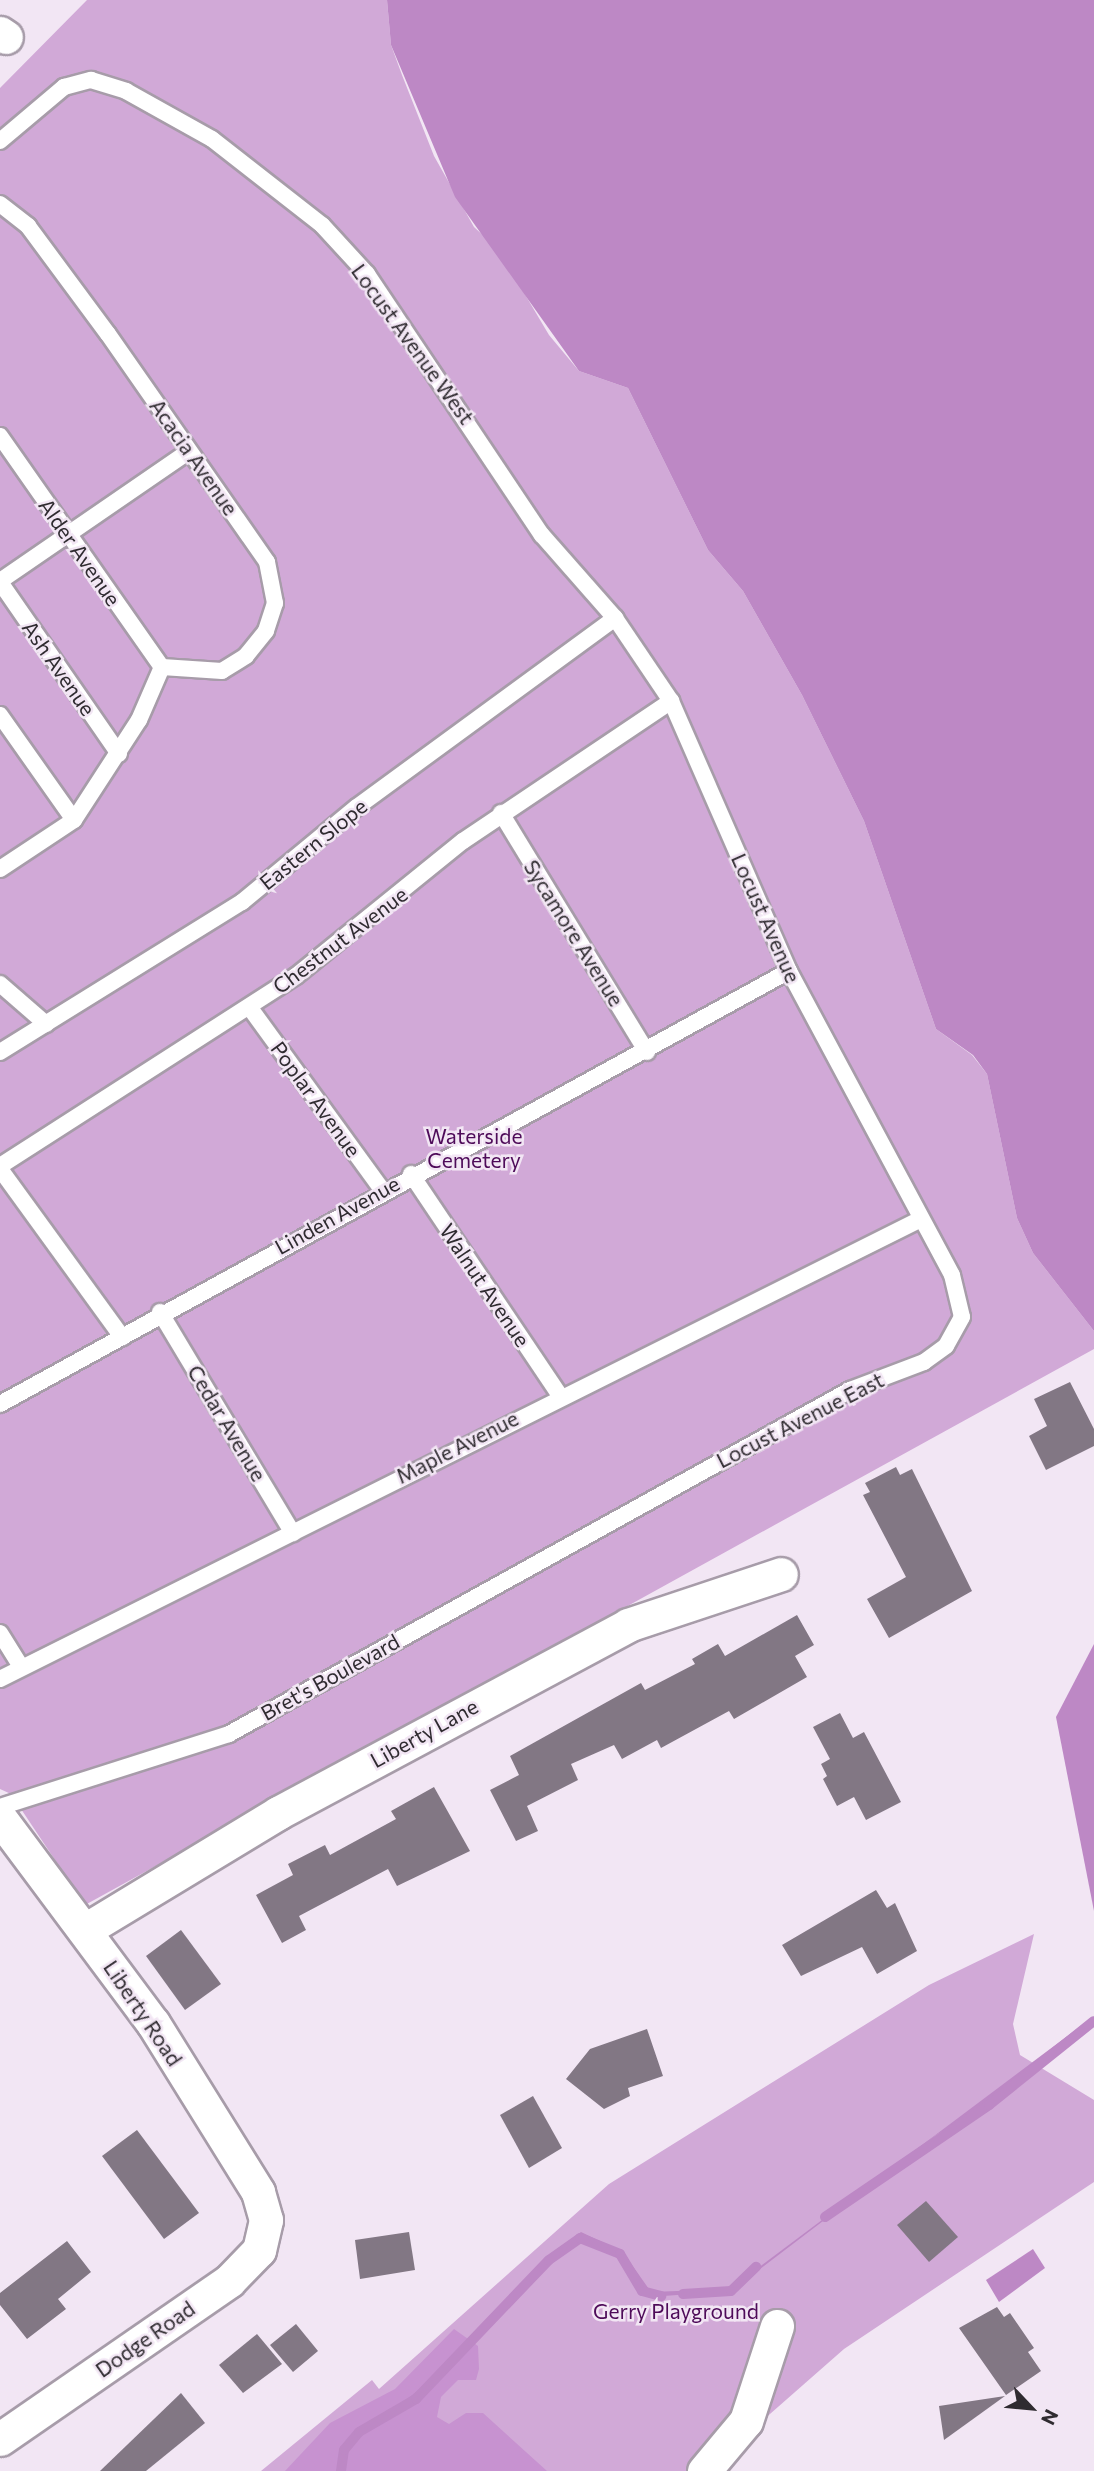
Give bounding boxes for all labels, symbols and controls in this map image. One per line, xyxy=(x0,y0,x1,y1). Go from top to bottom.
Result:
street label: Locust Avenue West xyxy=(346,259,480,429)
street label: Acacia Avenue xyxy=(145,394,243,520)
street label: Alder Avenue xyxy=(34,493,126,611)
street label: Ash Avenue xyxy=(17,616,101,720)
street label: Eastern Slope xyxy=(254,793,372,895)
street label: Locust Avenue xyxy=(726,849,806,987)
street label: Sycamore Avenue xyxy=(519,855,629,1011)
street label: Chestnut Avenue xyxy=(268,881,412,999)
street label: Poplar Avenue xyxy=(266,1036,366,1162)
park label: Waterside Cemetery xyxy=(425,1123,523,1173)
street label: Linden Avenue xyxy=(270,1170,404,1260)
street label: Walnut Avenue xyxy=(435,1219,535,1351)
street label: Cedar Avenue xyxy=(182,1360,272,1486)
street label: Locust Avenue East xyxy=(712,1367,888,1473)
street label: Maple Avenue xyxy=(392,1405,522,1489)
street label: Bret's Boulevard xyxy=(256,1629,404,1725)
street label: Liberty Lane xyxy=(366,1693,482,1773)
street label: Liberty Road xyxy=(98,1955,188,2071)
street label: Dodge Road xyxy=(90,2296,200,2382)
park label: Gerry Playground xyxy=(593,2298,759,2324)
north arrow xyxy=(996,2373,1066,2443)
text: N xyxy=(1037,2406,1064,2429)

